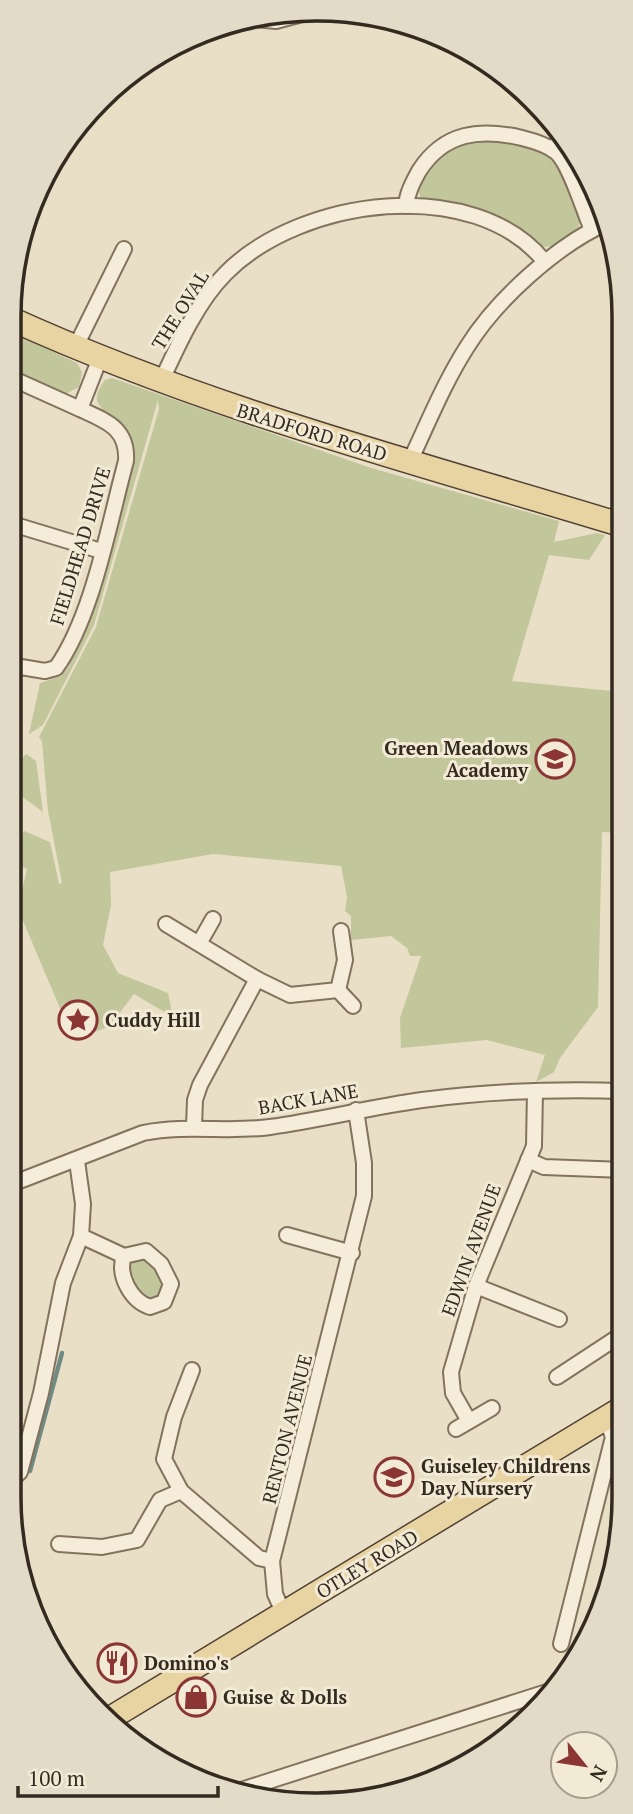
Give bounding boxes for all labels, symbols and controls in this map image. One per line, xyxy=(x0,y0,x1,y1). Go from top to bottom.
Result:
street label: THE OVAL xyxy=(145,265,214,354)
street label: BRADFORD ROAD xyxy=(234,397,390,466)
street label: FIELDHEAD DRIVE xyxy=(44,464,115,628)
place label: Green Meadows Academy xyxy=(384,735,529,782)
school or university icon: Green Meadows Academy xyxy=(534,738,576,780)
place icon: Cuddy Hill xyxy=(57,999,99,1041)
place label: Cuddy Hill xyxy=(105,1007,201,1032)
street label: BACK LANE xyxy=(256,1077,360,1120)
street label: EDWIN AVENUE xyxy=(435,1180,506,1320)
street label: RENTON AVENUE xyxy=(256,1351,317,1506)
place label: Guiseley Childrens Day Nursery xyxy=(421,1453,591,1500)
school or university icon: Guiseley Childrens Day Nursery xyxy=(373,1456,415,1498)
street label: OTLEY ROAD xyxy=(311,1523,422,1604)
restaurant icon: Domino's xyxy=(96,1642,138,1684)
place label: Domino's xyxy=(144,1650,229,1675)
shop icon: Guise & Dolls xyxy=(175,1676,217,1718)
place label: Guise & Dolls xyxy=(223,1684,348,1709)
north arrow xyxy=(549,1730,619,1800)
scale bar xyxy=(18,1755,217,1799)
text: N xyxy=(584,1761,614,1787)
text: 100 m xyxy=(28,1764,85,1792)

